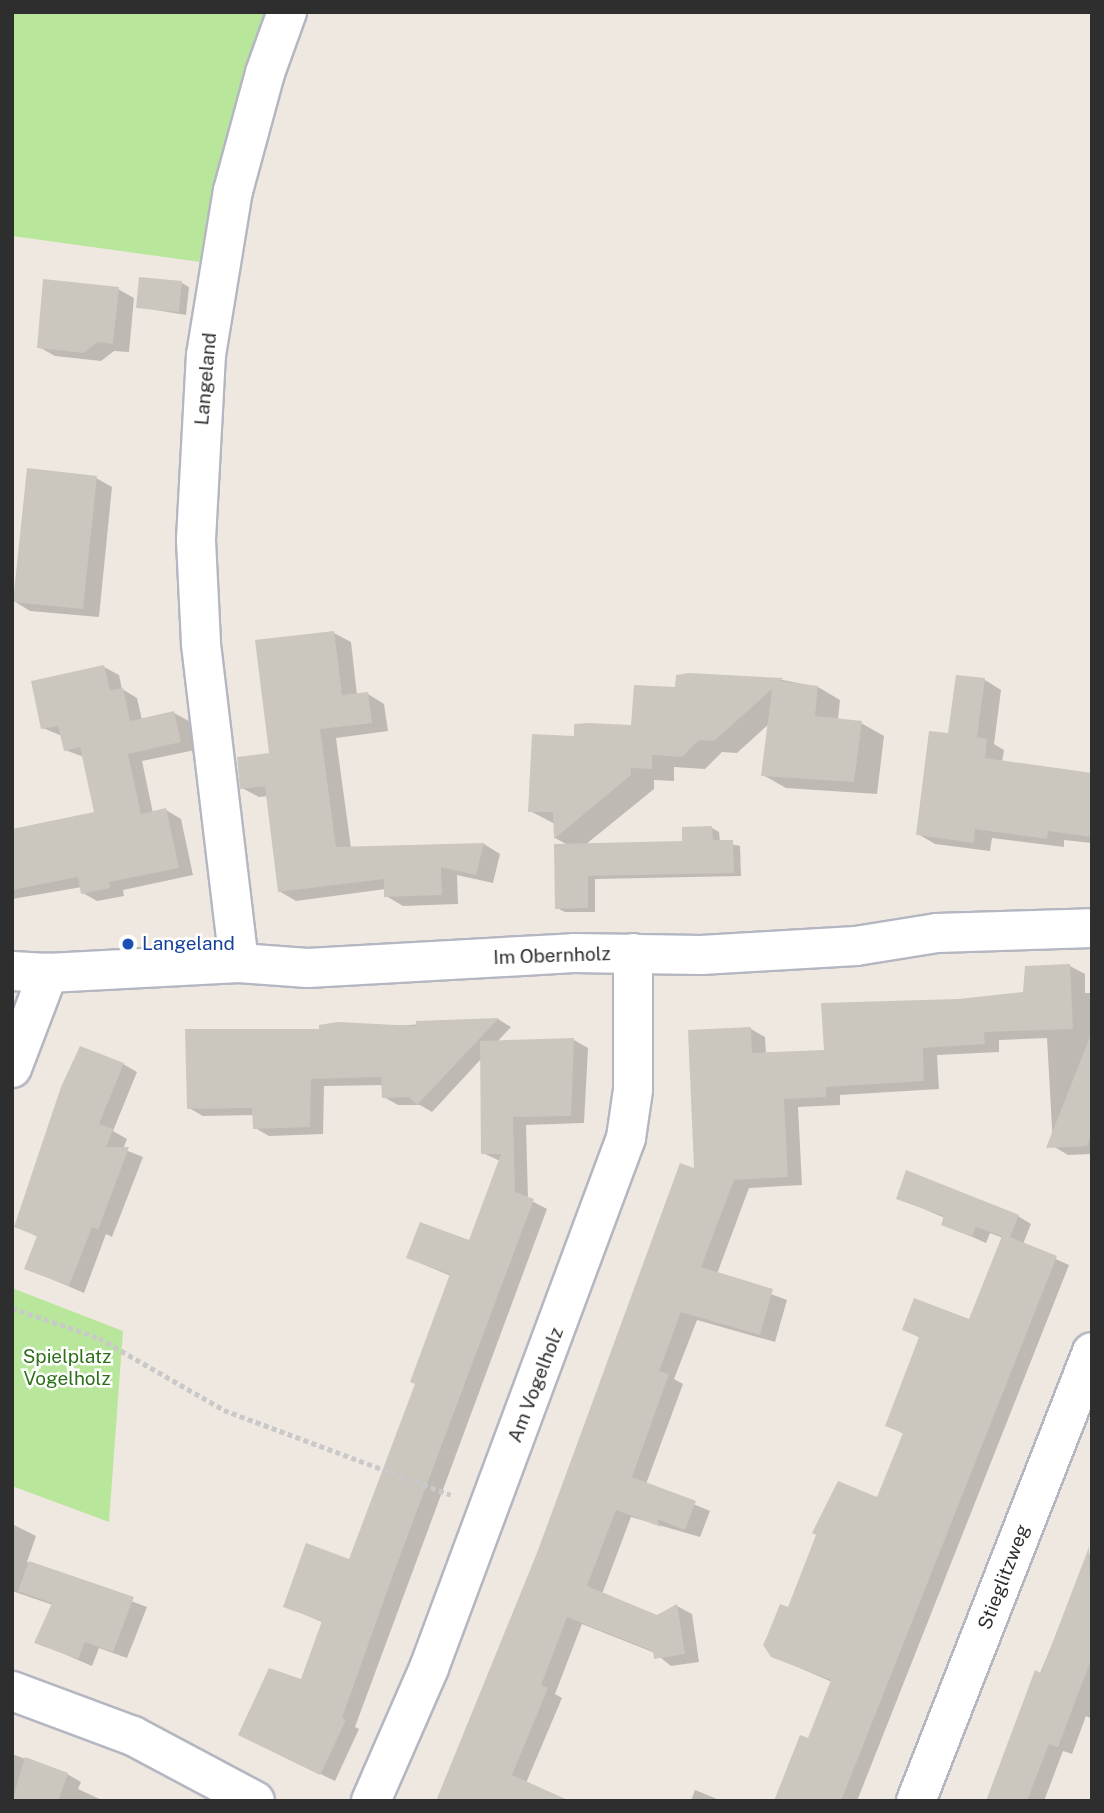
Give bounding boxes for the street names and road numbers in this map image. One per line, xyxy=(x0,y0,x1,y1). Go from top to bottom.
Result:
street label: Langeland xyxy=(191,332,221,426)
street label: Im Obernholz xyxy=(493,943,611,969)
street label: Am Vogelholz xyxy=(504,1324,568,1446)
street label: Stieglitzweg xyxy=(973,1521,1035,1633)

